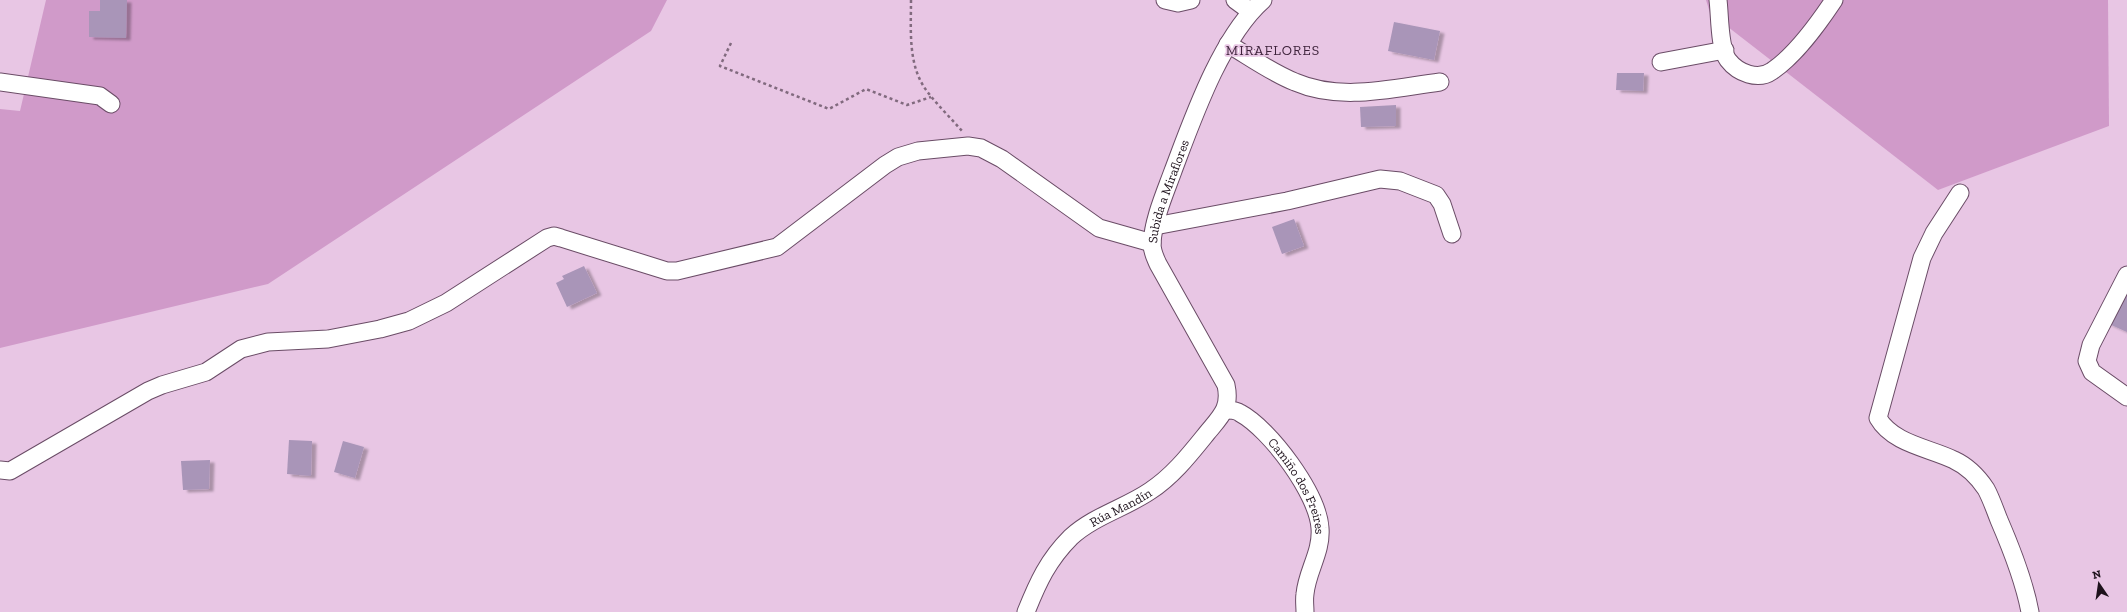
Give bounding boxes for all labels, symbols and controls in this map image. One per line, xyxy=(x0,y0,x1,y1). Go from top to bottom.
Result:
district label: MIRAFLORES xyxy=(1226,42,1320,59)
street label: Subida a Miraflores xyxy=(1145,137,1192,244)
street label: Camiño dos Freires xyxy=(1265,434,1328,535)
street label: Rúa Mandín xyxy=(1087,484,1155,529)
north arrow xyxy=(2079,564,2119,604)
text: N xyxy=(2091,567,2103,582)

